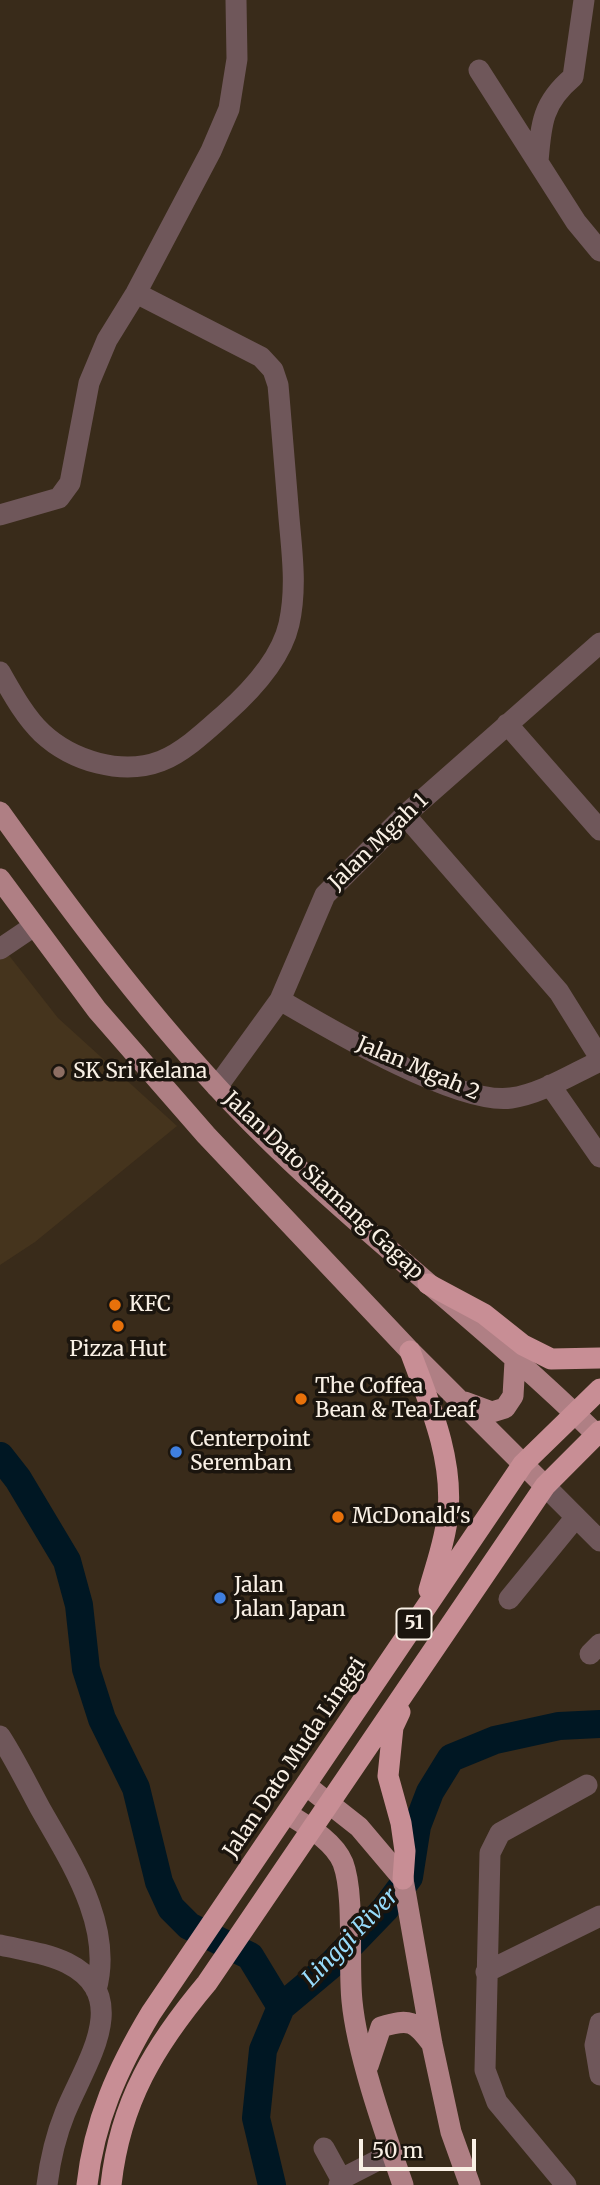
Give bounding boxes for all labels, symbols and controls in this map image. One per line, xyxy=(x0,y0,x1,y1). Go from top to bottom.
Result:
street label: Jalan Mgah 1 xyxy=(324,788,434,896)
street label: Jalan Mgah 2 xyxy=(353,1032,483,1106)
place label: SK Sri Kelana xyxy=(73,1059,207,1085)
marker: SK Sri Kelana xyxy=(51,1064,67,1080)
street label: Jalan Dato Siamang Gagap xyxy=(218,1087,428,1285)
place label: KFC xyxy=(129,1292,171,1318)
marker: KFC xyxy=(107,1297,123,1313)
marker: Pizza Hut xyxy=(110,1318,126,1334)
place label: Pizza Hut xyxy=(69,1337,167,1363)
place label: The Coffea Bean & Tea Leaf xyxy=(315,1374,476,1424)
marker: The Coffea Bean & Tea Leaf xyxy=(293,1391,309,1407)
place label: Centerpoint Seremban xyxy=(190,1427,310,1477)
marker: Centerpoint Seremban xyxy=(168,1444,184,1460)
place label: McDonald's xyxy=(352,1504,471,1530)
marker: McDonald's xyxy=(330,1509,346,1525)
place label: Jalan Jalan Japan xyxy=(234,1573,346,1623)
marker: Jalan Jalan Japan xyxy=(212,1590,228,1606)
road number: 51 xyxy=(396,1608,432,1640)
street label: Jalan Dato Muda Linggi xyxy=(219,1653,371,1863)
water label: Linggi River xyxy=(297,1883,405,1993)
scale bar xyxy=(362,2126,479,2170)
text: 50 m xyxy=(372,2137,423,2164)

